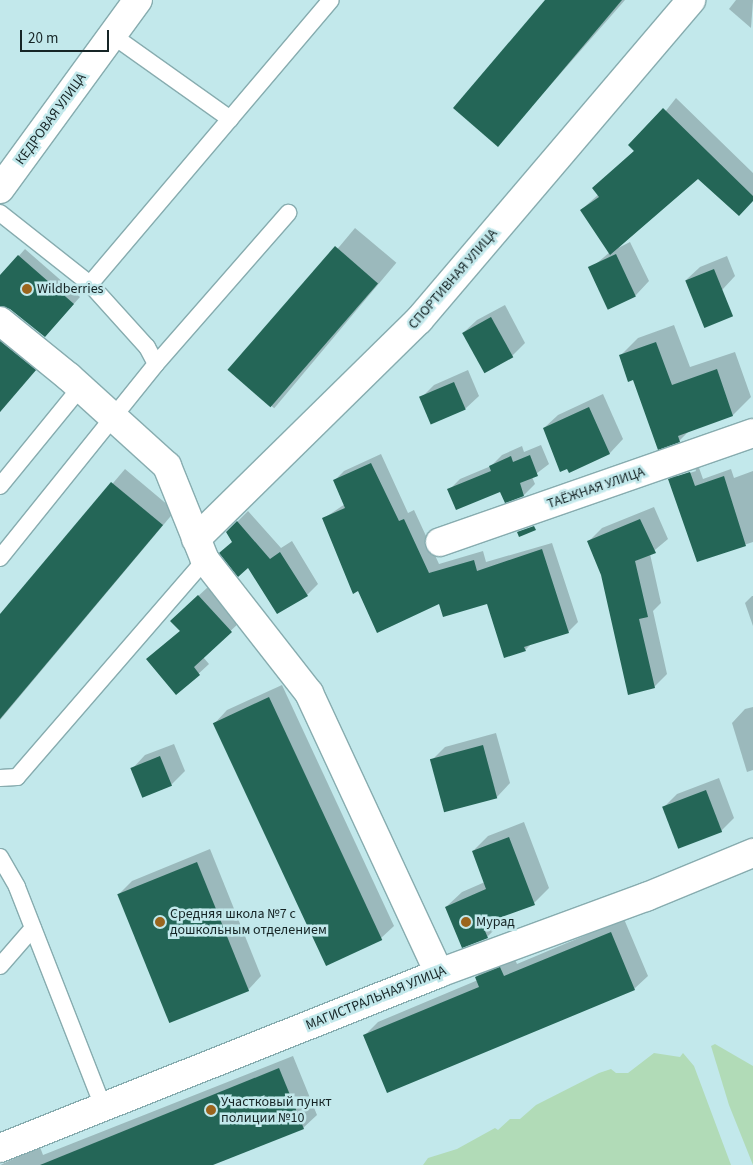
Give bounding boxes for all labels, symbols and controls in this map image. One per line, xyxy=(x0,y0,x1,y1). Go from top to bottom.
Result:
scale bar xyxy=(22,20,111,52)
text: 20 m xyxy=(28,28,58,49)
street label: КЕДРОВАЯ УЛИЦА xyxy=(12,70,90,168)
street label: СПОРТИВНАЯ УЛИЦА xyxy=(405,225,501,333)
place label: Wildberries xyxy=(37,281,103,297)
marker: Wildberries xyxy=(21,283,33,295)
street label: ТАЁЖНАЯ УЛИЦА xyxy=(545,463,647,513)
place label: Средняя школа №7 с дошкольным отделением xyxy=(170,906,327,939)
place label: Мурад xyxy=(476,914,515,930)
marker: Средняя школа №7 с дошкольным отделением xyxy=(154,916,166,928)
marker: Мурад xyxy=(460,916,472,928)
street label: МАГИСТРАЛЬНАЯ УЛИЦА xyxy=(303,962,449,1034)
place label: Участковый пункт полиции №10 xyxy=(221,1094,332,1126)
marker: Участковый пункт полиции №10 xyxy=(205,1104,217,1116)

